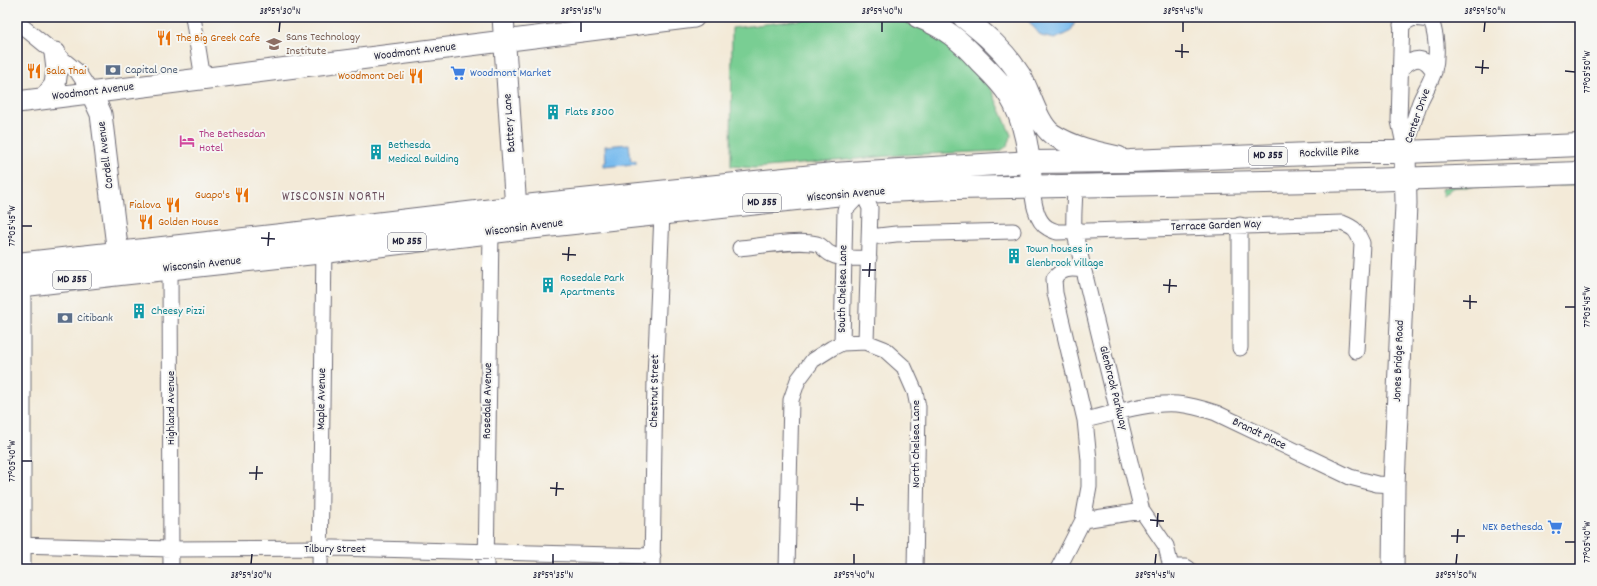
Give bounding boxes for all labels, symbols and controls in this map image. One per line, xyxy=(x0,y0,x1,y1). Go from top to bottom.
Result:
text: 38°59'30"N xyxy=(259,5,301,19)
text: 38°59'35"N xyxy=(561,5,601,19)
text: 38°59'40"N xyxy=(862,5,903,19)
text: 38°59'45"N xyxy=(1163,5,1203,19)
text: 38°59'50"N xyxy=(1464,5,1506,19)
restaurant icon: The Big Greek Cafe xyxy=(155,29,173,47)
place label: Sans Technology Institute xyxy=(286,29,361,60)
place label: The Big Greek Cafe xyxy=(176,30,260,47)
school or university icon: Sans Technology Institute xyxy=(265,35,283,53)
street label: Woodmont Avenue xyxy=(373,39,457,65)
text: 77°05'50"W xyxy=(1581,51,1595,93)
bank icon: Capital One xyxy=(104,61,122,79)
restaurant icon: Sala Thai xyxy=(25,62,43,80)
place label: Capital One xyxy=(125,62,178,79)
place label: Sala Thai xyxy=(46,63,86,80)
supermarket icon: Woodmont Market xyxy=(449,64,467,82)
place label: Woodmont Market xyxy=(470,65,552,82)
restaurant icon: Woodmont Deli xyxy=(407,67,425,85)
place label: Woodmont Deli xyxy=(338,68,404,85)
street label: Woodmont Avenue xyxy=(51,79,135,105)
street label: Center Drive xyxy=(1401,86,1435,146)
street label: Battery Lane xyxy=(499,93,521,153)
building icon: Flats 8300 xyxy=(544,103,562,121)
place label: Flats 8300 xyxy=(565,104,614,121)
street label: Cordell Avenue xyxy=(93,120,119,190)
place label: The Bethesdan Hotel xyxy=(199,126,266,157)
hotel icon: The Bethesdan Hotel xyxy=(178,132,196,150)
place label: Bethesda Medical Building xyxy=(388,137,459,168)
building icon: Bethesda Medical Building xyxy=(367,143,385,161)
street label: Rockville Pike xyxy=(1299,143,1359,163)
road number: MD 355 xyxy=(1249,147,1287,165)
street label: Wisconsin Avenue xyxy=(806,183,886,207)
restaurant icon: Guapo's xyxy=(233,186,251,204)
place label: Guapo's xyxy=(195,187,230,204)
district label: WISCONSIN NORTH xyxy=(282,188,386,207)
road number: MD 355 xyxy=(743,194,781,212)
restaurant icon: Fialova xyxy=(164,196,182,214)
place label: Fialova xyxy=(129,197,161,214)
text: 77°05'45"W xyxy=(6,205,20,247)
restaurant icon: Golden House xyxy=(137,213,155,231)
place label: Golden House xyxy=(158,214,218,231)
street label: Wisconsin Avenue xyxy=(484,215,564,241)
street label: Terrace Garden Way xyxy=(1171,216,1262,236)
road number: MD 355 xyxy=(388,233,426,251)
place label: Town houses in Glenbrook Village xyxy=(1026,241,1104,272)
street label: South Chelsea Lane xyxy=(834,245,852,333)
building icon: Town houses in Glenbrook Village xyxy=(1005,247,1023,265)
street label: Wisconsin Avenue xyxy=(162,252,242,278)
place label: Rosedale Park Apartments xyxy=(560,270,624,301)
road number: MD 355 xyxy=(53,271,91,289)
building icon: Rosedale Park Apartments xyxy=(539,276,557,294)
text: 77°05'45"W xyxy=(1581,286,1595,328)
building icon: Cheesy Pizzi xyxy=(130,302,148,320)
place label: Cheesy Pizzi xyxy=(151,303,205,320)
bank icon: Citibank xyxy=(56,309,74,327)
place label: Citibank xyxy=(77,310,113,327)
street label: Jones Bridge Road xyxy=(1389,320,1409,402)
street label: Glenbrook Parkway xyxy=(1094,344,1132,433)
street label: Chestnut Street xyxy=(646,354,664,428)
street label: Rosedale Avenue xyxy=(479,363,497,439)
street label: Maple Avenue xyxy=(313,368,331,430)
street label: Highland Avenue xyxy=(163,371,180,445)
street label: North Chelsea Lane xyxy=(908,400,925,488)
street label: Brandt Place xyxy=(1229,414,1289,454)
text: 77°05'40"W xyxy=(6,440,20,482)
supermarket icon: NEX Bethesda xyxy=(1546,518,1564,536)
place label: NEX Bethesda xyxy=(1482,519,1543,536)
text: 77°05'40"W xyxy=(1581,521,1595,563)
street label: Tilbury Street xyxy=(304,541,366,558)
text: 38°59'30"N xyxy=(230,569,272,583)
text: 38°59'35"N xyxy=(533,569,573,583)
text: 38°59'40"N xyxy=(834,569,875,583)
text: 38°59'45"N xyxy=(1135,569,1175,583)
text: 38°59'50"N xyxy=(1435,569,1477,583)

